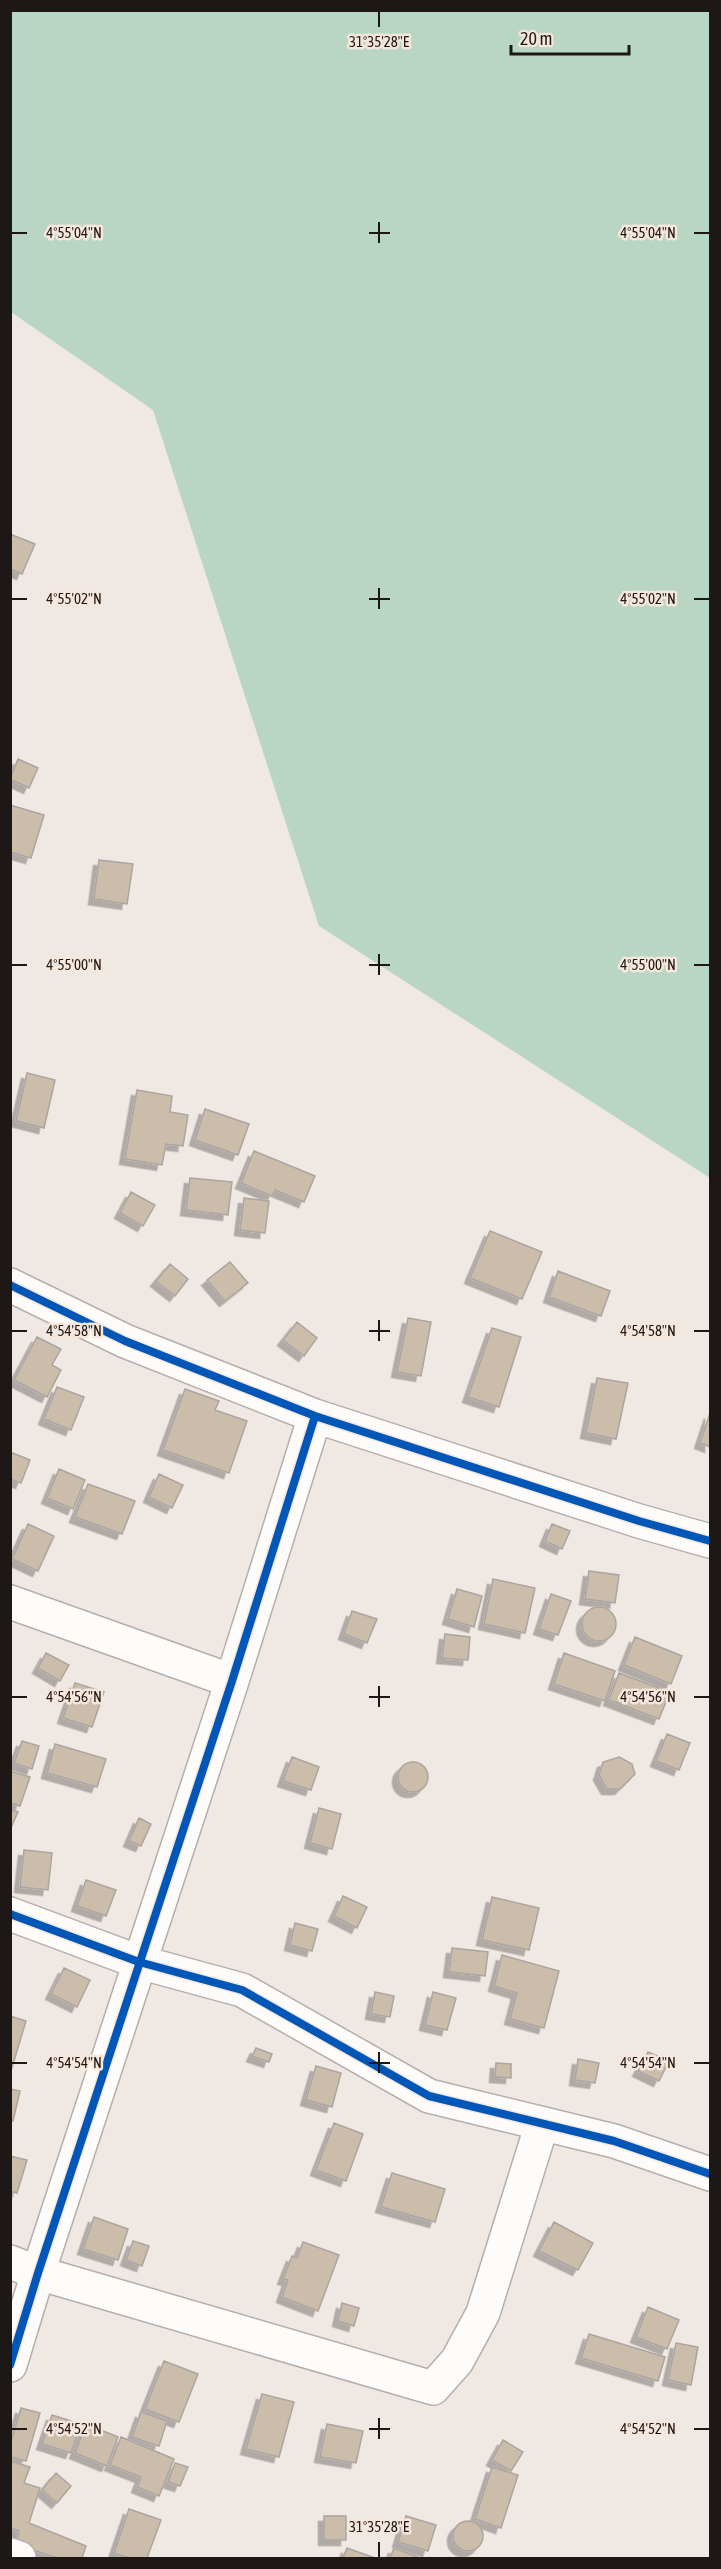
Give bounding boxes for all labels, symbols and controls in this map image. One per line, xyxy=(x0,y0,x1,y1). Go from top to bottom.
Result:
scale bar xyxy=(511,18,630,56)
text: 20 m xyxy=(520,28,552,49)
text: 31°35'28"E xyxy=(349,33,410,50)
text: 4°55'04"N xyxy=(46,224,102,241)
text: 4°55'04"N xyxy=(620,224,676,241)
text: 4°55'02"N xyxy=(46,590,102,607)
text: 4°55'02"N xyxy=(620,590,676,607)
text: 4°55'00"N xyxy=(46,956,102,973)
text: 4°55'00"N xyxy=(620,956,676,973)
text: 4°54'58"N xyxy=(46,1322,102,1339)
text: 4°54'58"N xyxy=(620,1322,676,1339)
text: 4°54'56"N xyxy=(46,1688,102,1705)
text: 4°54'56"N xyxy=(620,1688,676,1705)
text: 4°54'54"N xyxy=(46,2054,102,2071)
text: 4°54'54"N xyxy=(620,2054,676,2071)
text: 4°54'52"N xyxy=(46,2420,102,2437)
text: 4°54'52"N xyxy=(620,2420,676,2437)
text: 31°35'28"E xyxy=(349,2518,410,2535)

